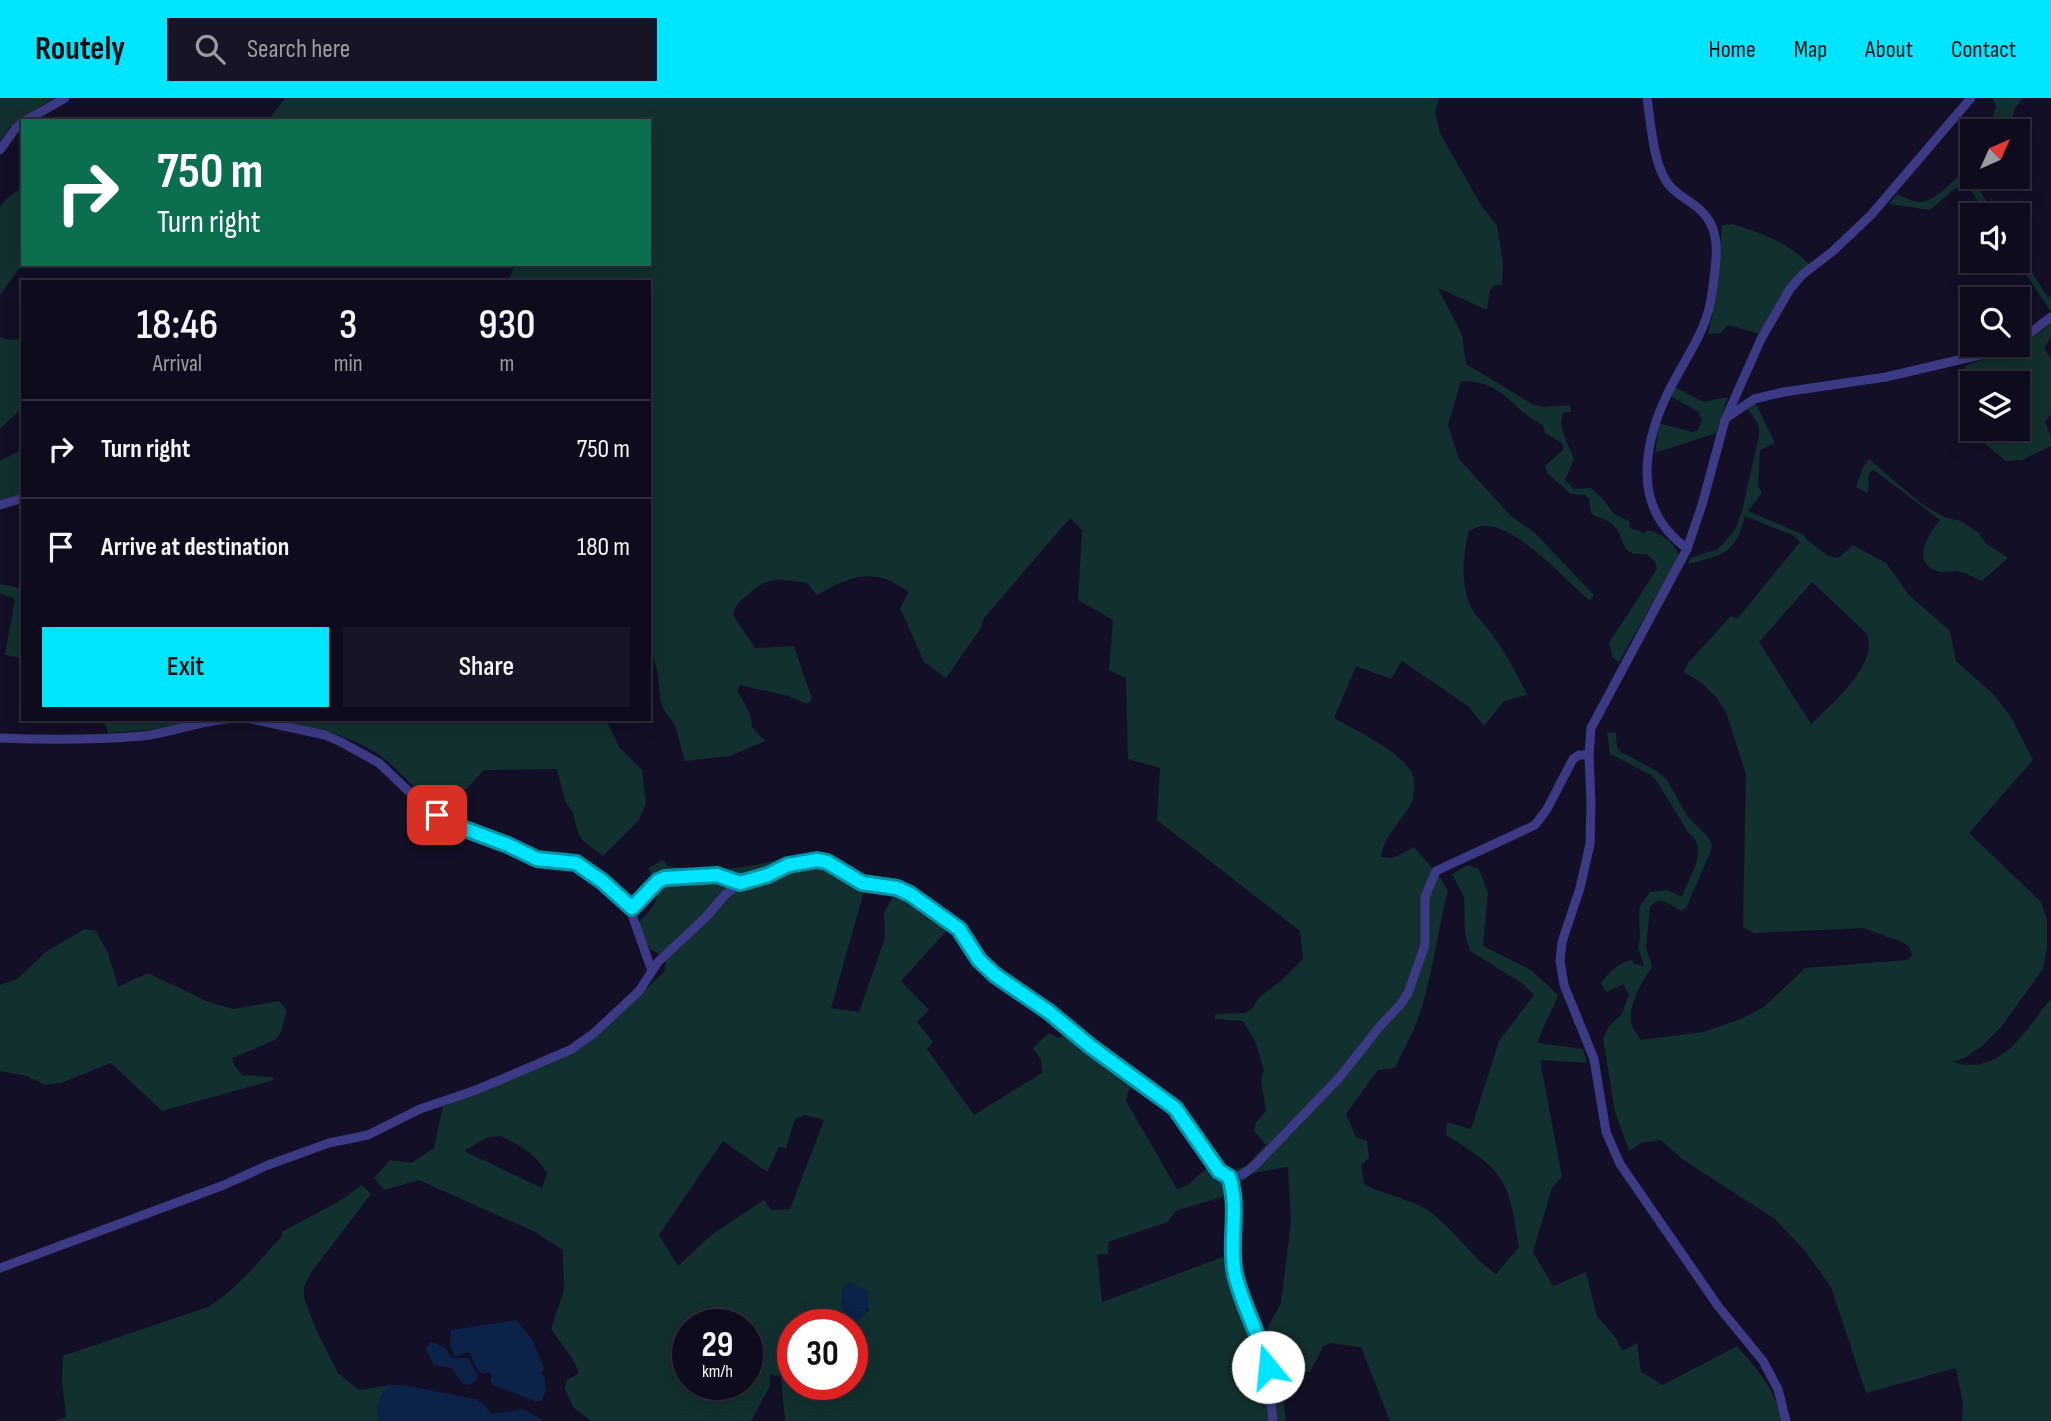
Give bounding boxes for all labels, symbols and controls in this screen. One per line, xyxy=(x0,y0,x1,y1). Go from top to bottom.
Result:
search box xyxy=(167,18,657,81)
text: Routely xyxy=(35,29,125,69)
icon: search xyxy=(191,30,229,68)
text: Search here xyxy=(247,34,350,65)
text: Home xyxy=(1708,35,1756,64)
text: Map xyxy=(1794,35,1827,64)
text: About xyxy=(1865,35,1913,64)
text: Contact xyxy=(1951,35,2016,64)
north arrow xyxy=(1960,119,2030,189)
map controls xyxy=(1960,119,2030,441)
text: 750 m xyxy=(157,143,263,202)
icon: right xyxy=(42,147,133,238)
text: Turn right xyxy=(157,203,261,242)
button: sound xyxy=(1960,203,2030,273)
button: search xyxy=(1960,287,2030,357)
text: 18:46 xyxy=(137,300,218,351)
text: 3 xyxy=(339,300,357,351)
text: 930 xyxy=(478,300,535,351)
text: Arrival xyxy=(153,350,202,378)
text: min xyxy=(334,350,363,378)
text: m xyxy=(499,350,514,378)
button: layers xyxy=(1960,371,2030,441)
icon: right xyxy=(42,430,80,468)
text: Turn right xyxy=(101,434,190,465)
text: 750 m xyxy=(577,434,630,465)
icon: arrive xyxy=(42,528,80,566)
text: Arrive at destination xyxy=(101,532,289,563)
text: 180 m xyxy=(577,532,630,563)
button: Exit xyxy=(42,627,329,707)
button: Share xyxy=(343,627,630,707)
pin xyxy=(407,785,467,845)
icon: arrive xyxy=(418,796,456,834)
speed limit sign: 30 xyxy=(777,1309,868,1400)
text: 29 xyxy=(702,1324,733,1367)
position arrow xyxy=(1231,1330,1305,1404)
text: km/h xyxy=(702,1361,733,1382)

